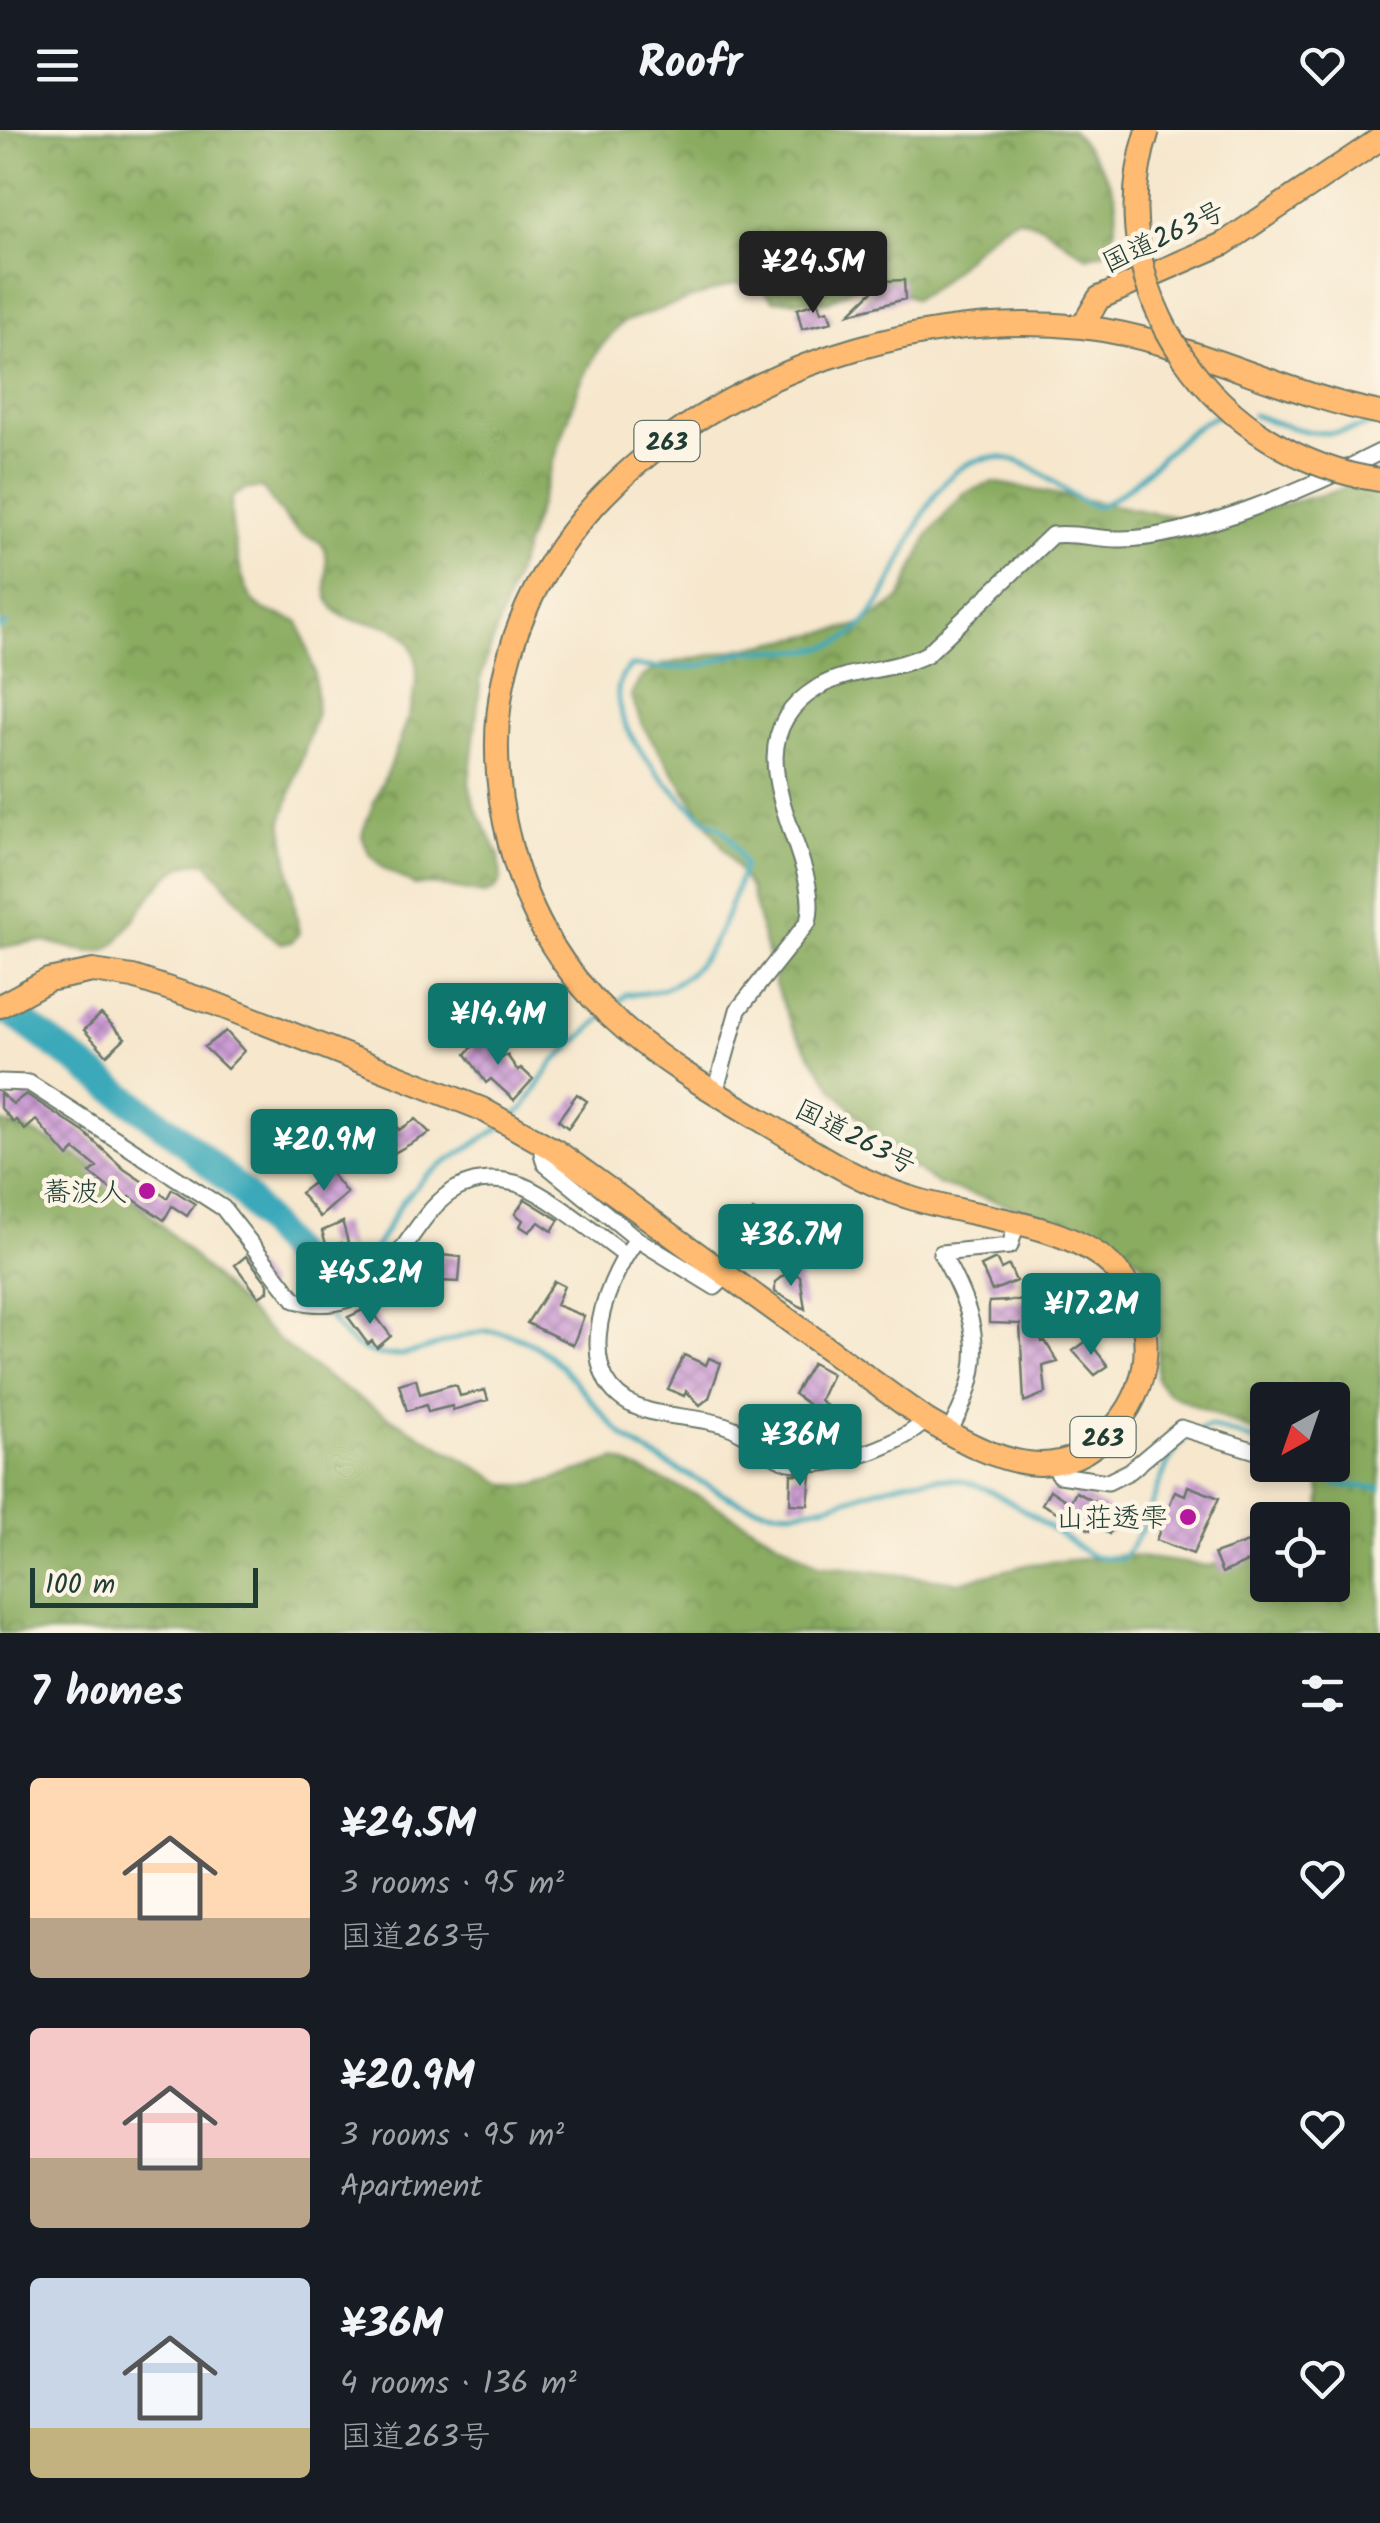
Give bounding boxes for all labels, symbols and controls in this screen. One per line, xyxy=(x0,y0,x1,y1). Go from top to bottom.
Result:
text: Roofr xyxy=(638,29,742,101)
icon: menu xyxy=(30,38,85,93)
icon: heart xyxy=(1295,38,1350,93)
street label: 国道263号 xyxy=(1095,190,1233,287)
pin: ¥24.5M xyxy=(732,231,894,316)
text: ¥24.5M xyxy=(761,238,865,289)
road number: 263 xyxy=(634,421,700,461)
pin: ¥14.4M xyxy=(417,983,579,1068)
text: ¥14.4M xyxy=(450,990,546,1041)
street label: 国道263号 xyxy=(786,1088,924,1188)
pin: ¥20.9M xyxy=(243,1109,405,1194)
text: ¥20.9M xyxy=(273,1116,375,1167)
place label: 蕎波人 xyxy=(43,1171,127,1216)
marker: 蕎波人 xyxy=(136,1180,158,1202)
pin: ¥36.7M xyxy=(710,1204,872,1289)
text: ¥36.7M xyxy=(740,1211,842,1262)
pin: ¥45.2M xyxy=(289,1242,451,1327)
text: ¥45.2M xyxy=(318,1249,422,1300)
pin: ¥17.2M xyxy=(1010,1273,1172,1358)
text: ¥17.2M xyxy=(1044,1280,1138,1331)
north arrow xyxy=(1250,1382,1350,1482)
map controls xyxy=(1250,1382,1350,1602)
pin: ¥36M xyxy=(741,1404,859,1489)
text: ¥36M xyxy=(761,1411,839,1462)
road number: 263 xyxy=(1070,1417,1136,1457)
place label: 山荘透雫 xyxy=(1056,1497,1168,1542)
button: locate xyxy=(1250,1502,1350,1602)
marker: 山荘透雫 xyxy=(1177,1506,1199,1528)
scale bar xyxy=(30,1563,258,1608)
text: 100 m xyxy=(45,1563,115,1608)
text: 7 homes xyxy=(30,1660,183,1727)
icon: filters xyxy=(1295,1666,1350,1721)
text: ¥24.5M xyxy=(340,1792,476,1859)
icon: home xyxy=(110,1818,230,1938)
icon: heart xyxy=(1295,1851,1350,1906)
text: 3 rooms · 95 m² xyxy=(340,1859,564,1910)
text: 国道263号 xyxy=(340,1913,491,1964)
text: ¥20.9M xyxy=(340,2044,475,2111)
icon: home xyxy=(110,2068,230,2188)
icon: heart xyxy=(1295,2101,1350,2156)
text: 3 rooms · 95 m² xyxy=(340,2111,564,2162)
text: Apartment xyxy=(340,2162,482,2213)
text: ¥36M xyxy=(340,2292,443,2359)
icon: home xyxy=(110,2318,230,2438)
icon: heart xyxy=(1295,2351,1350,2406)
text: 4 rooms · 136 m² xyxy=(340,2359,577,2410)
text: 国道263号 xyxy=(340,2413,491,2464)

